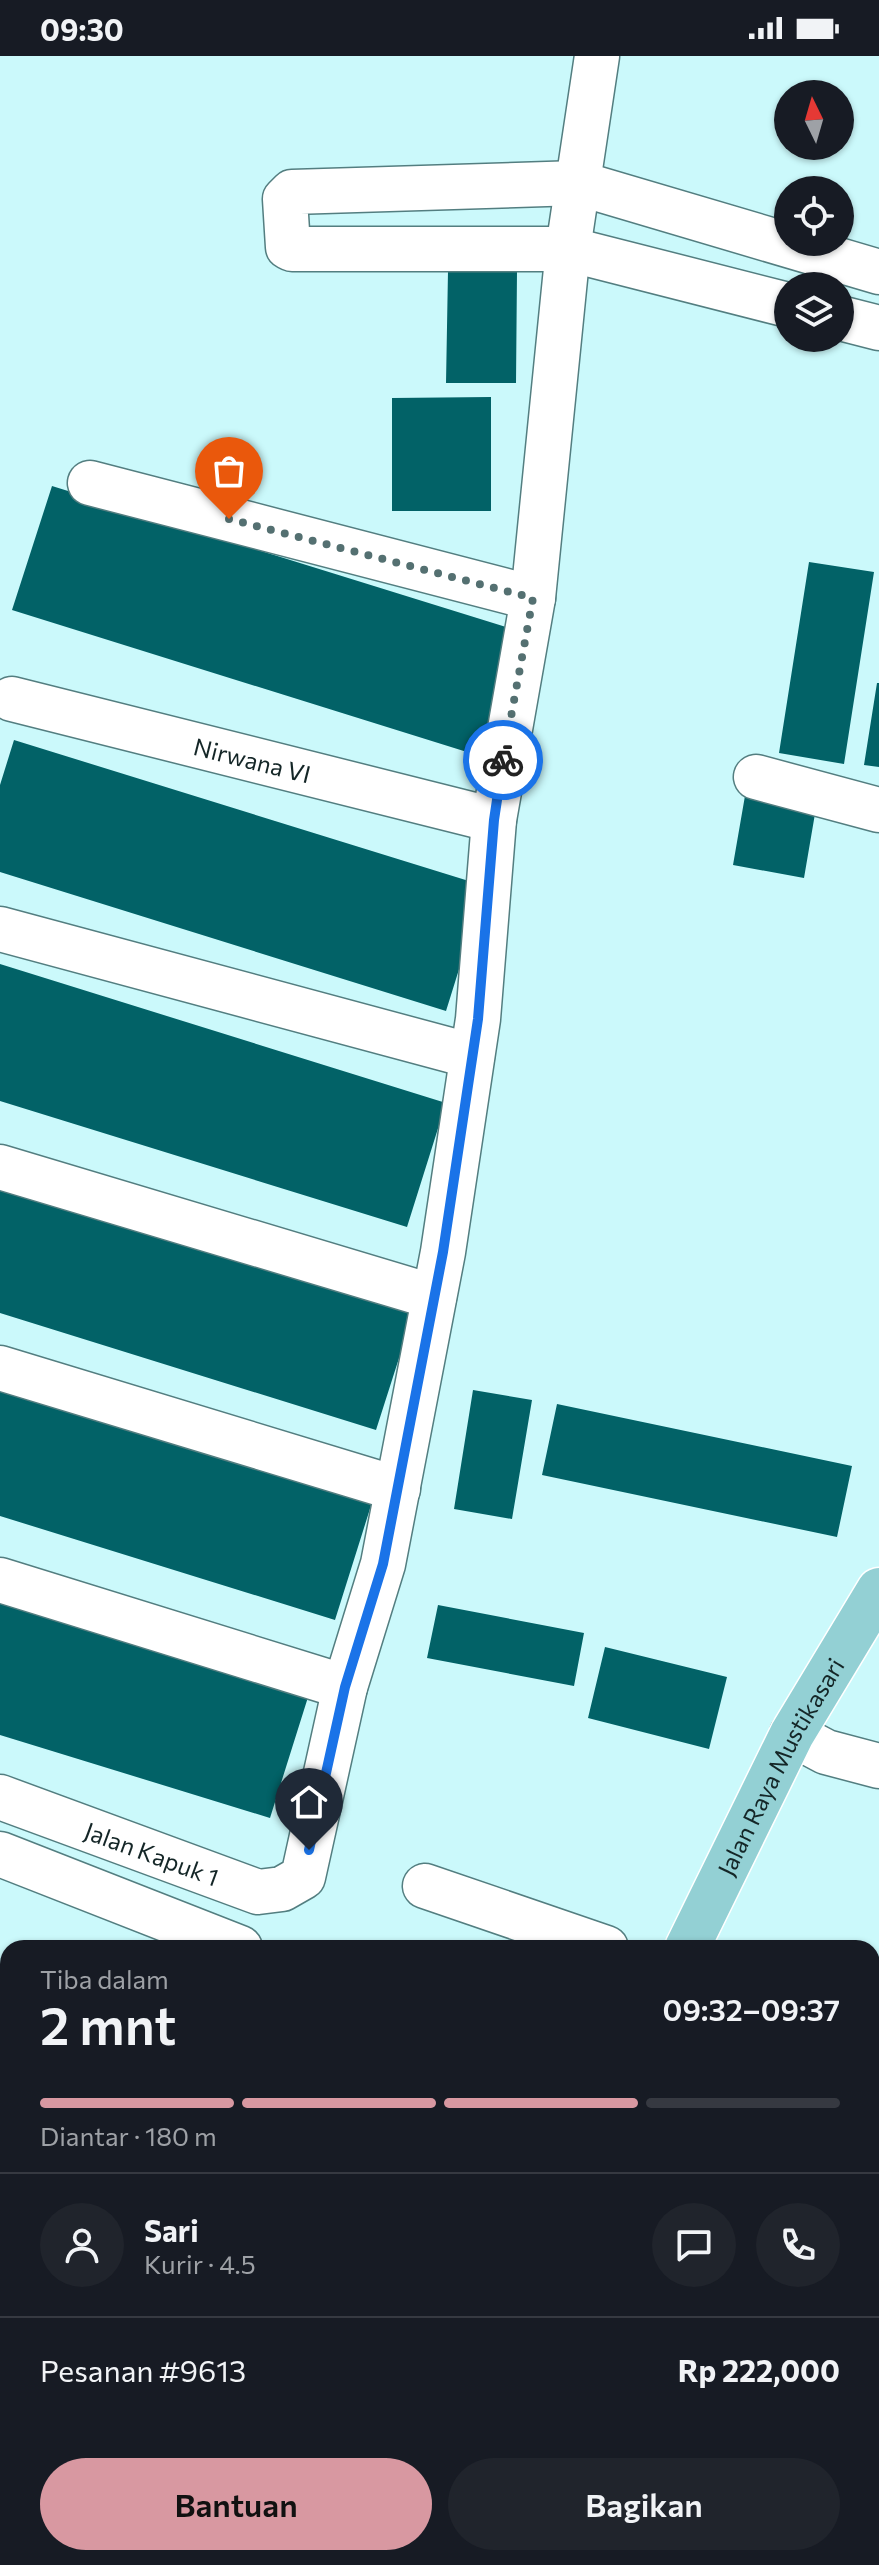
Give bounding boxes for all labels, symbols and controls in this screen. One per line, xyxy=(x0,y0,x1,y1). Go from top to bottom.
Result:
text: 09:30 xyxy=(40,10,124,47)
north arrow xyxy=(774,80,854,160)
map controls xyxy=(774,80,854,352)
button: locate xyxy=(774,176,854,256)
button: layers xyxy=(774,272,854,352)
pin xyxy=(195,437,263,519)
icon: bag xyxy=(207,449,251,493)
courier xyxy=(463,720,543,800)
street label: Nirwana VI xyxy=(191,731,314,788)
icon: bike xyxy=(481,738,525,782)
street label: Jalan Raya Mustikasari xyxy=(710,1652,849,1880)
pin xyxy=(275,1768,343,1850)
icon: home xyxy=(287,1780,331,1824)
street label: Jalan Kapuk 1 xyxy=(81,1815,223,1891)
text: Tiba dalam xyxy=(40,1963,169,1994)
text: 09:32–09:37 xyxy=(663,1990,840,2027)
text: 2 mnt xyxy=(40,1992,176,2056)
text: Diantar · 180 m xyxy=(40,2120,217,2151)
button: person xyxy=(40,2203,124,2287)
button: chat xyxy=(652,2203,736,2287)
button: phone xyxy=(756,2203,840,2287)
text: Sari xyxy=(144,2211,199,2248)
text: Kurir · 4.5 xyxy=(144,2248,256,2279)
text: Pesanan #9613 xyxy=(40,2351,246,2388)
text: Rp 222,000 xyxy=(678,2351,840,2388)
button: Bantuan xyxy=(40,2458,432,2550)
button: Bagikan xyxy=(448,2458,840,2550)

